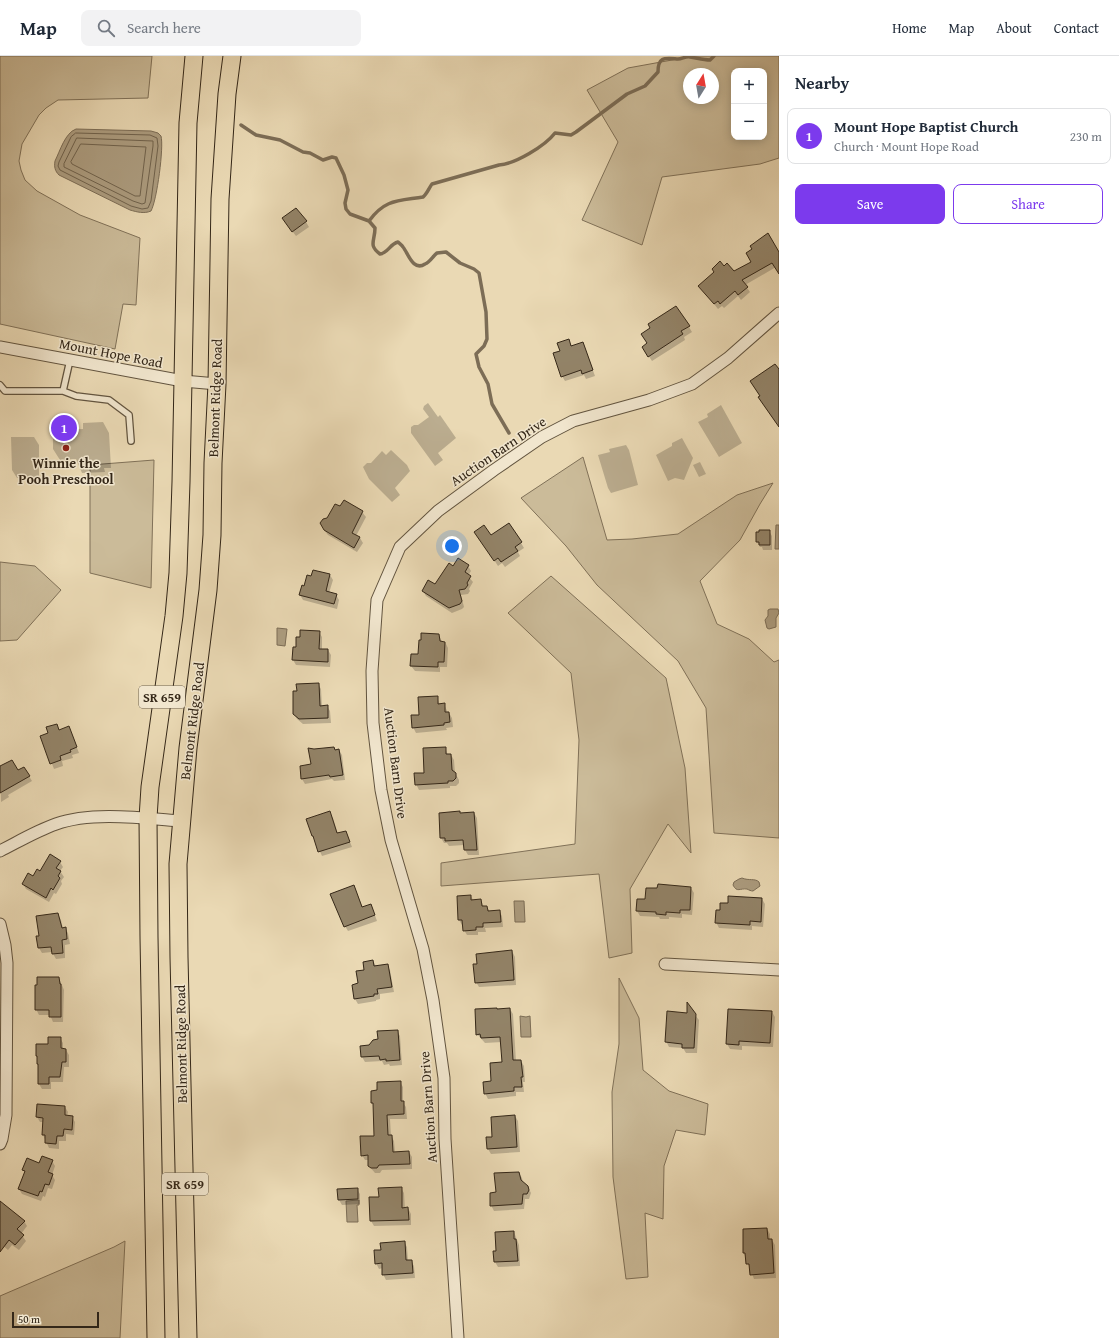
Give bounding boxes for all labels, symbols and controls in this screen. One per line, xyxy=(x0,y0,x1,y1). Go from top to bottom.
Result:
search box xyxy=(81,10,361,46)
text: Map xyxy=(20,14,57,42)
icon: search xyxy=(95,17,117,39)
text: Search here xyxy=(127,17,201,38)
text: Home xyxy=(892,18,927,38)
text: Map xyxy=(949,18,974,38)
text: About xyxy=(996,18,1032,38)
text: Contact xyxy=(1054,18,1099,38)
north arrow xyxy=(683,68,719,104)
map controls xyxy=(731,68,767,140)
button: + xyxy=(731,68,767,104)
text: Nearby xyxy=(795,70,849,95)
button: − xyxy=(731,104,767,140)
text: Mount Hope Baptist Church xyxy=(834,116,1018,137)
text: 1 xyxy=(806,127,812,146)
text: 230 m xyxy=(1070,127,1102,146)
text: Church · Mount Hope Road xyxy=(834,137,979,156)
button: Save xyxy=(795,184,945,224)
button: Share xyxy=(953,184,1103,224)
street label: Mount Hope Road xyxy=(58,333,165,373)
street label: Belmont Ridge Road xyxy=(203,338,227,457)
street label: Auction Barn Drive xyxy=(446,411,550,491)
pin: 1 xyxy=(51,413,77,443)
marker: Winnie the Pooh Preschool xyxy=(61,443,71,453)
place label: Winnie the Pooh Preschool xyxy=(18,453,114,489)
your location xyxy=(442,536,462,556)
street label: Belmont Ridge Road xyxy=(175,661,209,781)
road number: SR 659 xyxy=(139,686,185,708)
street label: Auction Barn Drive xyxy=(379,706,413,820)
street label: Belmont Ridge Road xyxy=(170,984,192,1103)
street label: Auction Barn Drive xyxy=(414,1050,442,1164)
road number: SR 659 xyxy=(162,1173,208,1195)
scale bar xyxy=(12,1310,99,1329)
text: 50 m xyxy=(18,1311,40,1327)

